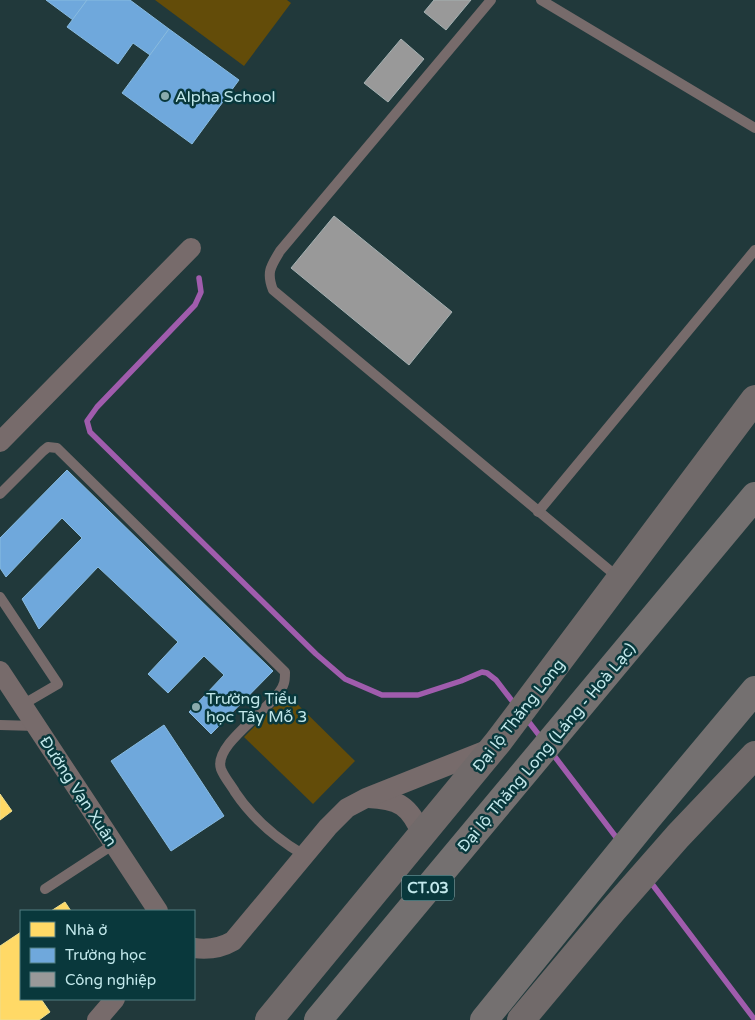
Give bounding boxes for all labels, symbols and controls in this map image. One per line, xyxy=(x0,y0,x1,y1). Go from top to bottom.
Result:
place label: Alpha School xyxy=(175,87,275,107)
marker: Alpha School xyxy=(159,90,171,102)
street label: Đại lộ Thăng Long (Láng - Hoà Lạc) xyxy=(453,639,640,856)
street label: Đại lộ Thăng Long xyxy=(468,655,569,776)
place label: Trường Tiểu học Tây Mỗ 3 xyxy=(206,689,307,727)
marker: Trường Tiểu học Tây Mỗ 3 xyxy=(190,701,202,713)
street label: Đường Vạn Xuân xyxy=(35,733,121,850)
road number: CT.03 xyxy=(402,876,454,900)
legend xyxy=(20,910,195,1000)
text: Nhà ở xyxy=(65,921,107,939)
text: Trường học xyxy=(65,946,146,964)
text: Công nghiệp xyxy=(65,971,156,989)

